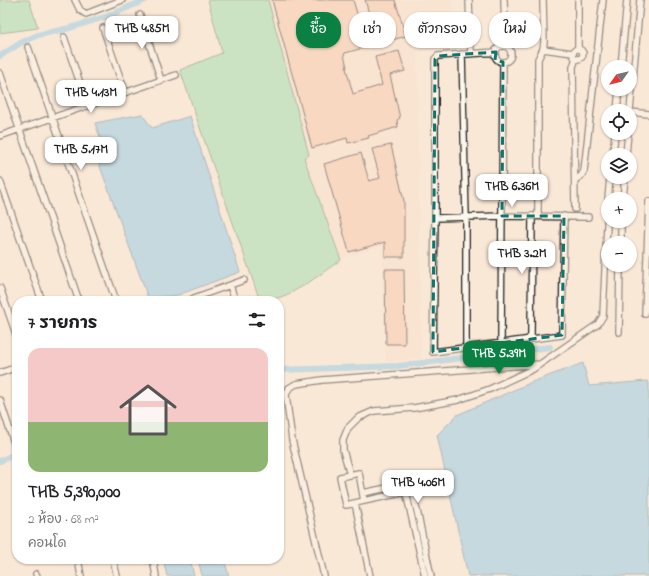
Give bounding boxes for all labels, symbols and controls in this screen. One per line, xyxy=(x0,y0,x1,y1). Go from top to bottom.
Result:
chip: ซื้อ xyxy=(296,12,341,48)
chip: เช่า xyxy=(349,12,396,48)
chip: ตัวกรอง xyxy=(404,12,481,48)
chip: ใหม่ xyxy=(489,12,541,48)
pin: THB 4.85M xyxy=(96,16,188,50)
text: THB 4.85M xyxy=(114,19,170,38)
north arrow xyxy=(601,60,637,96)
map controls xyxy=(601,60,637,272)
pin: THB 4.13M xyxy=(45,80,137,114)
text: THB 4.13M xyxy=(65,83,117,102)
button: locate xyxy=(601,104,637,140)
pin: THB 5.17M xyxy=(35,137,127,171)
text: THB 5.17M xyxy=(54,140,108,159)
button: layers xyxy=(601,148,637,184)
pin: THB 6.36M xyxy=(466,174,558,208)
text: THB 6.36M xyxy=(485,177,539,196)
button: + xyxy=(601,192,637,228)
button: − xyxy=(601,236,637,272)
pin: THB 3.2M xyxy=(481,241,563,275)
text: THB 3.2M xyxy=(497,244,547,263)
icon: filters xyxy=(246,309,268,331)
text: 7 รายการ xyxy=(28,311,97,336)
pin: THB 5.39M xyxy=(453,341,545,375)
text: THB 5.39M xyxy=(472,344,526,363)
icon: home xyxy=(112,374,184,446)
pin: THB 4.06M xyxy=(372,470,464,504)
text: THB 4.06M xyxy=(391,473,445,492)
text: THB 5,390,000 xyxy=(28,480,120,505)
text: 2 ห้อง · 68 m² xyxy=(28,510,99,529)
text: คอนโด xyxy=(28,534,66,553)

